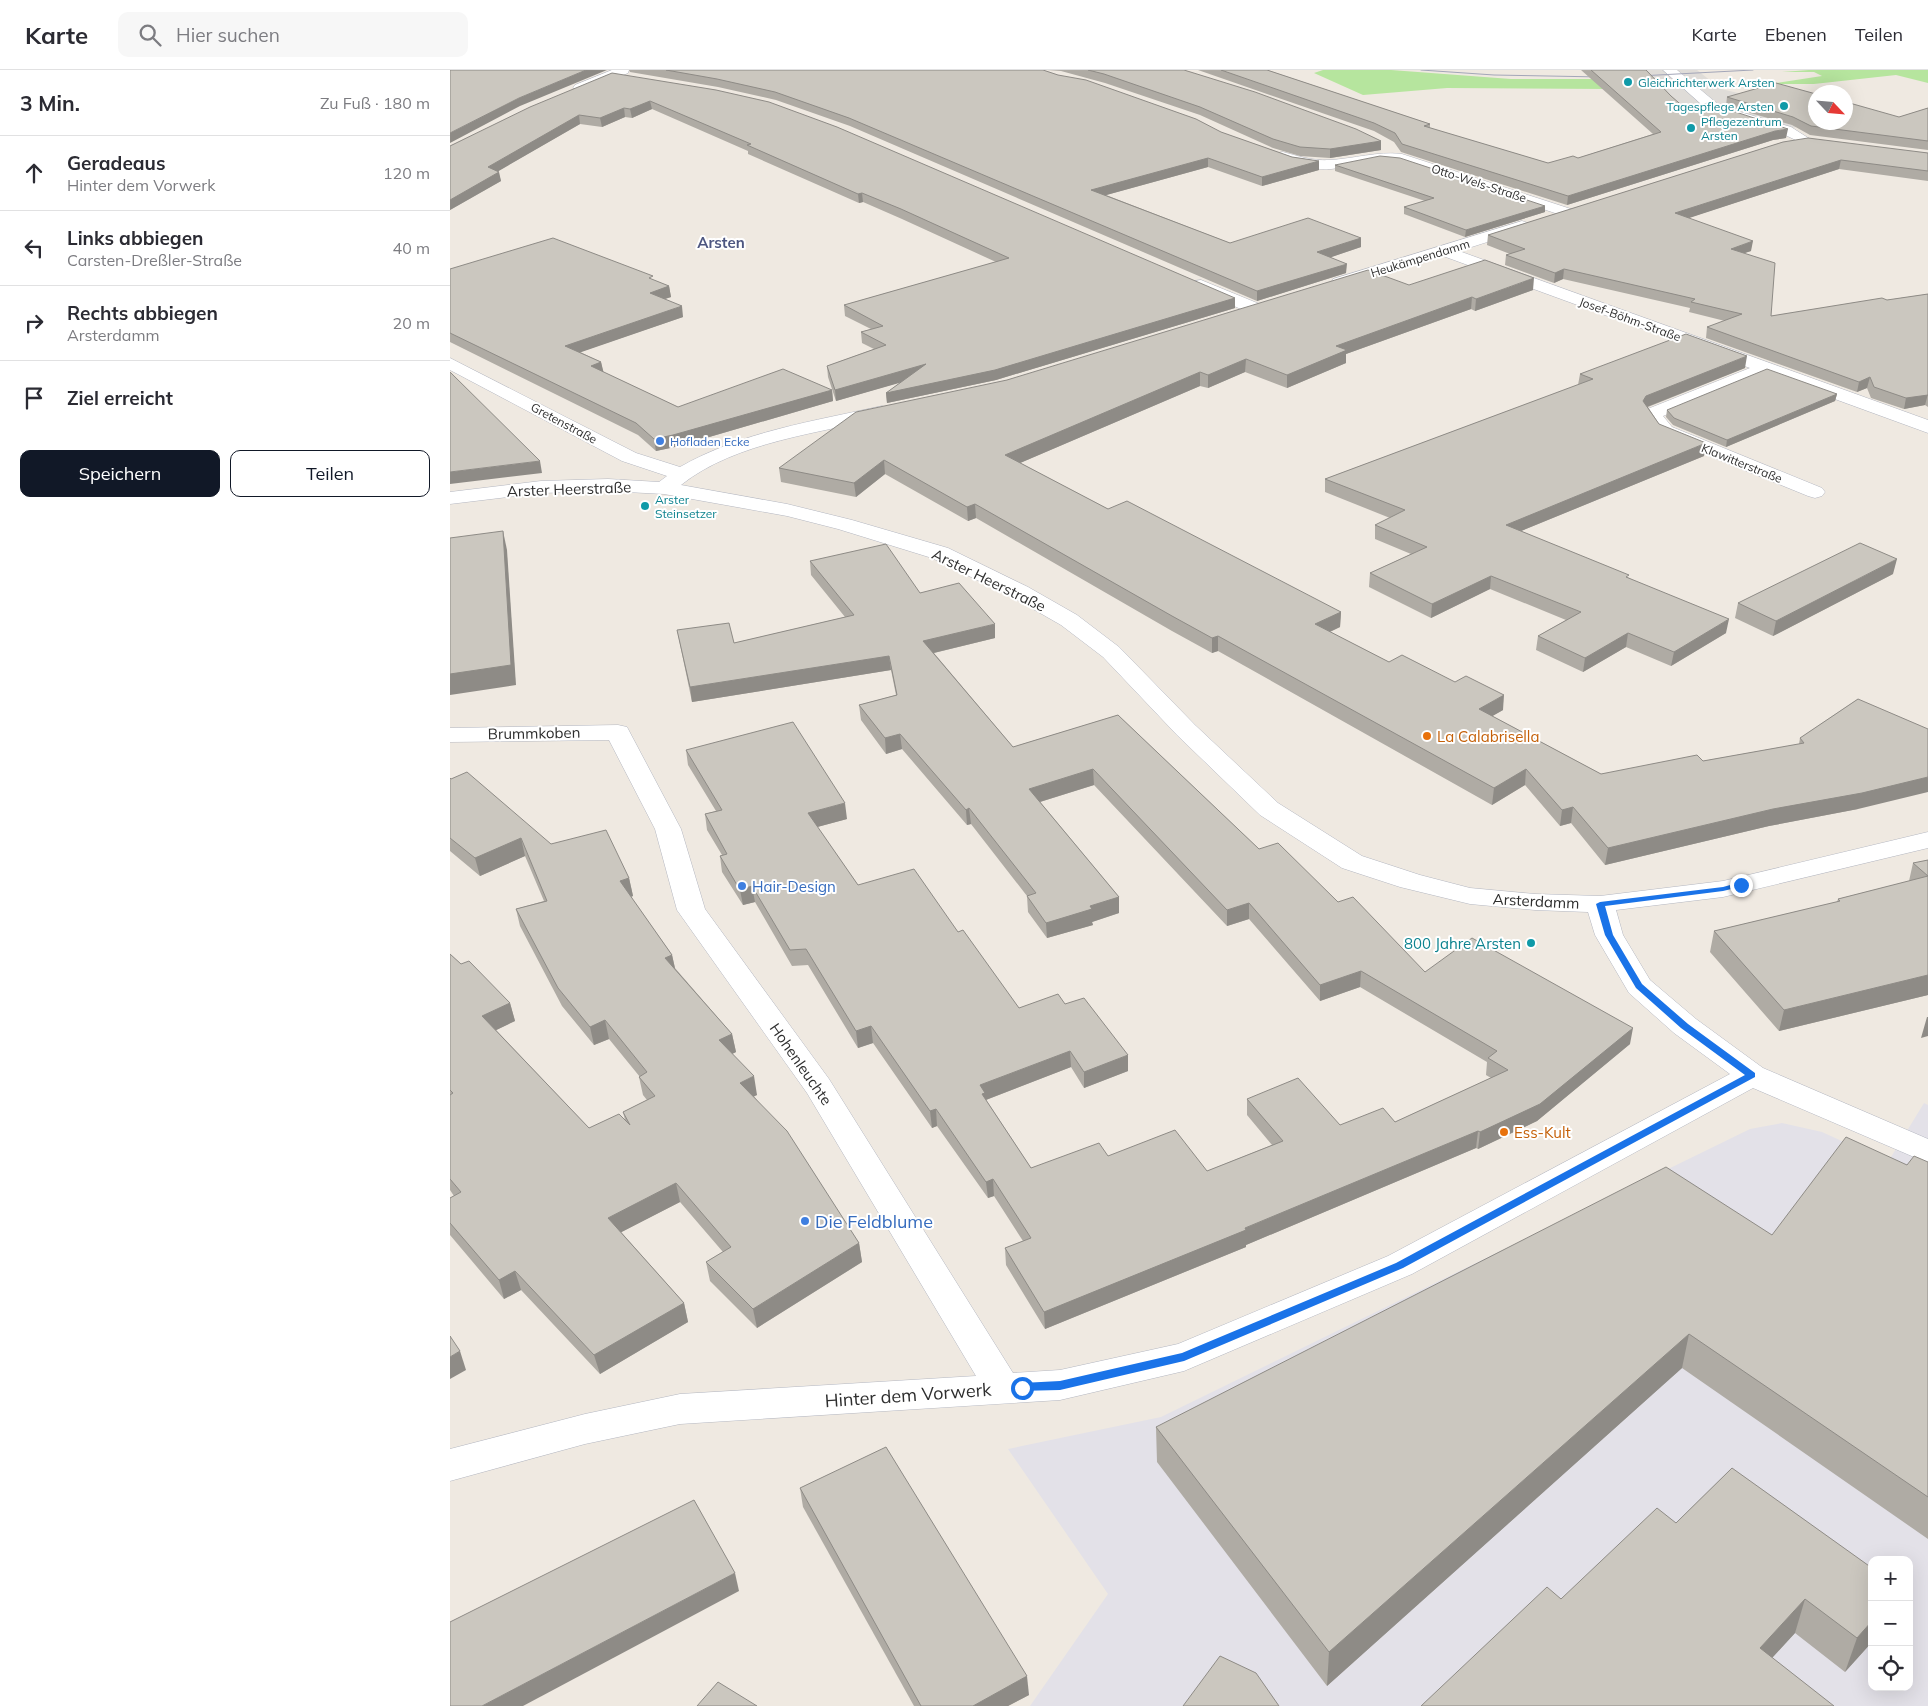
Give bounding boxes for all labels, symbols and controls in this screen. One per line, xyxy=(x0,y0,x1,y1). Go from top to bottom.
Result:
search box xyxy=(118,12,468,57)
text: Karte xyxy=(25,20,88,50)
icon: search xyxy=(136,21,164,49)
text: Hier suchen xyxy=(176,23,280,47)
text: Karte xyxy=(1691,23,1737,46)
text: Ebenen xyxy=(1765,23,1827,46)
text: Teilen xyxy=(1855,23,1903,46)
place label: Gleichrichterwerk Arsten xyxy=(1638,75,1775,90)
marker: Gleichrichterwerk Arsten xyxy=(1622,76,1634,88)
north arrow xyxy=(1808,85,1853,130)
text: 3 Min. xyxy=(20,90,80,116)
text: Zu Fuß · 180 m xyxy=(320,93,430,113)
place label: Tagespflege Arsten xyxy=(1667,99,1774,114)
marker: Tagespflege Arsten xyxy=(1778,100,1790,112)
place label: Pflegezentrum Arsten xyxy=(1701,114,1782,143)
marker: Pflegezentrum Arsten xyxy=(1685,122,1697,134)
text: Geradeaus xyxy=(67,151,165,175)
icon: ahead xyxy=(20,159,48,187)
street label: Otto-Wels-Straße xyxy=(1430,161,1528,205)
text: 120 m xyxy=(383,163,430,183)
text: Hinter dem Vorwerk xyxy=(67,175,215,195)
text: Links abbiegen xyxy=(67,226,204,250)
district label: Arsten xyxy=(697,233,745,252)
icon: left xyxy=(20,234,48,262)
street label: Heukämpendamm xyxy=(1369,236,1471,280)
text: 40 m xyxy=(393,238,430,258)
text: Carsten-Dreßler-Straße xyxy=(67,250,242,270)
street label: Josef-Böhm-Straße xyxy=(1577,294,1683,344)
text: Rechts abbiegen xyxy=(67,301,218,325)
icon: right xyxy=(20,309,48,337)
text: 20 m xyxy=(393,313,430,333)
text: Arsterdamm xyxy=(67,325,160,345)
icon: arrive xyxy=(20,384,48,412)
text: Ziel erreicht xyxy=(67,386,173,410)
street label: Gretenstraße xyxy=(528,399,600,447)
place label: Hofladen Ecke xyxy=(670,434,750,449)
marker: Hofladen Ecke xyxy=(654,435,666,447)
street label: Klawitterstraße xyxy=(1699,440,1785,486)
button: Speichern xyxy=(20,450,220,497)
button: Teilen xyxy=(230,450,430,497)
street label: Arster Heerstraße xyxy=(507,477,631,501)
place label: Arster Steinsetzer xyxy=(655,492,717,521)
marker: Arster Steinsetzer xyxy=(639,500,651,512)
street label: Arster Heerstraße xyxy=(929,544,1049,616)
street label: Brummkoben xyxy=(487,723,581,743)
place label: La Calabrisella xyxy=(1437,727,1539,746)
marker: La Calabrisella xyxy=(1421,730,1433,742)
route end xyxy=(1730,874,1753,897)
place label: Hair-Design xyxy=(752,877,836,896)
marker: Hair-Design xyxy=(736,880,748,892)
street label: Arsterdamm xyxy=(1492,889,1580,913)
place label: 800 Jahre Arsten xyxy=(1404,934,1521,953)
marker: 800 Jahre Arsten xyxy=(1525,937,1537,949)
street label: Hohenleuchte xyxy=(766,1019,836,1109)
place label: Ess-Kult xyxy=(1514,1123,1571,1142)
marker: Ess-Kult xyxy=(1498,1126,1510,1138)
place label: Die Feldblume xyxy=(815,1210,933,1233)
marker: Die Feldblume xyxy=(799,1215,811,1227)
route start xyxy=(1011,1377,1034,1400)
street label: Hinter dem Vorwerk xyxy=(824,1378,993,1412)
map controls xyxy=(1868,1556,1913,1691)
button: + xyxy=(1868,1556,1913,1601)
button: − xyxy=(1868,1601,1913,1646)
button: locate xyxy=(1868,1646,1913,1691)

